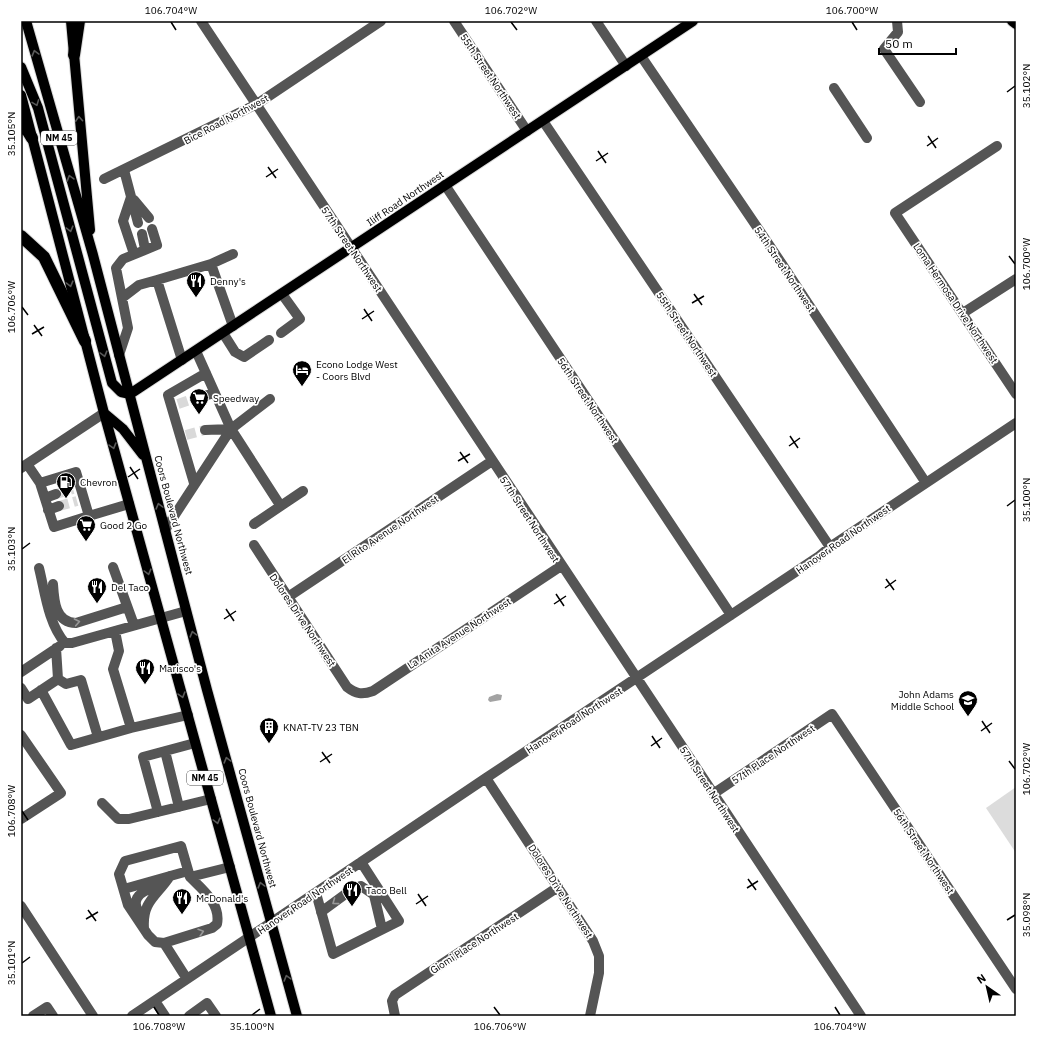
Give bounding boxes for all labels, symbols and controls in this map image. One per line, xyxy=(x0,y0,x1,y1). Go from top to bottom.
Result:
text: 106.704°W xyxy=(145,4,197,17)
text: 106.702°W xyxy=(485,4,537,17)
text: 106.700°W xyxy=(826,4,878,17)
scale bar xyxy=(879,30,956,56)
street label: 55th Street Northwest xyxy=(457,31,524,122)
text: 50 m xyxy=(885,36,913,51)
one-way arrow xyxy=(31,49,40,56)
text: 35.102°N xyxy=(1020,64,1033,108)
street label: Bice Road Northwest xyxy=(182,91,271,147)
one-way arrow xyxy=(31,100,39,107)
text: 35.105°N xyxy=(5,112,18,156)
one-way arrow xyxy=(75,116,84,122)
road number: NM 45 xyxy=(41,131,77,145)
street label: Iliff Road Northwest xyxy=(364,167,447,229)
one-way arrow xyxy=(66,174,75,181)
street label: 57th Street Northwest xyxy=(318,204,385,295)
street label: 54th Street Northwest xyxy=(751,224,818,315)
one-way arrow xyxy=(65,225,74,232)
text: 106.700°W xyxy=(1020,238,1033,290)
street label: Loma Hermosa Drive Northwest xyxy=(910,241,1001,366)
restaurant icon: Denny's xyxy=(185,270,207,298)
place label: Denny's xyxy=(210,275,246,288)
one-way arrow xyxy=(65,280,74,287)
text: 106.706°W xyxy=(5,281,18,333)
street label: 55th Street Northwest xyxy=(653,289,720,380)
one-way arrow xyxy=(99,350,108,357)
street label: 56th Street Northwest xyxy=(554,355,621,446)
place label: Econo Lodge West - Coors Blvd xyxy=(316,358,398,383)
hotel icon: Econo Lodge West - Coors Blvd xyxy=(291,359,313,387)
supermarket icon: Speedway xyxy=(188,387,210,415)
place label: Speedway xyxy=(213,392,259,405)
one-way arrow xyxy=(108,443,117,450)
street label: Coors Boulevard Northwest xyxy=(151,454,196,577)
fuel station icon: Chevron xyxy=(55,471,77,499)
street label: 57th Street Northwest xyxy=(497,474,563,565)
place label: Chevron xyxy=(80,476,117,489)
text: 35.100°N xyxy=(1020,478,1033,522)
street label: El Rito Avenue Northwest xyxy=(339,492,442,567)
one-way arrow xyxy=(155,502,163,509)
street label: Hanover Road Northwest xyxy=(794,502,893,577)
supermarket icon: Good 2 Go xyxy=(75,514,97,542)
place label: Good 2 Go xyxy=(100,519,148,532)
text: 35.103°N xyxy=(5,527,18,571)
one-way arrow xyxy=(143,568,152,575)
street label: Dolores Drive Northwest xyxy=(267,571,339,670)
restaurant icon: Del Taco xyxy=(86,576,108,604)
place label: Del Taco xyxy=(111,581,150,594)
street label: La Anita Avenue Northwest xyxy=(405,595,514,672)
one-way arrow xyxy=(74,618,80,626)
one-way arrow xyxy=(189,631,197,637)
restaurant icon: Marisco's xyxy=(134,657,156,685)
place label: Marisco's xyxy=(159,662,201,675)
street label: Hanover Road Northwest xyxy=(524,684,625,756)
place label: John Adams Middle School xyxy=(891,688,954,713)
school or university icon: John Adams Middle School xyxy=(957,689,979,717)
one-way arrow xyxy=(177,692,186,699)
building icon: KNAT-TV 23 TBN xyxy=(258,716,280,744)
place label: KNAT-TV 23 TBN xyxy=(283,721,359,734)
street label: 57th Place Northwest xyxy=(729,722,818,787)
text: 106.702°W xyxy=(1020,743,1033,795)
street label: 57th Street Northwest xyxy=(677,744,743,835)
one-way arrow xyxy=(223,756,231,763)
street label: Coors Boulevard Northwest xyxy=(235,767,280,890)
road number: NM 45 xyxy=(187,771,223,785)
text: 106.708°W xyxy=(5,785,18,837)
street label: 56th Street Northwest xyxy=(890,806,957,897)
one-way arrow xyxy=(212,817,221,824)
street label: Dolores Drive Northwest xyxy=(525,842,596,941)
street label: Hanover Road Northwest xyxy=(255,863,356,937)
restaurant icon: Taco Bell xyxy=(341,879,363,907)
one-way arrow xyxy=(257,882,266,889)
place label: Taco Bell xyxy=(366,884,407,897)
restaurant icon: McDonald's xyxy=(171,887,193,915)
place label: McDonald's xyxy=(196,892,248,905)
text: 35.098°N xyxy=(1020,893,1033,937)
one-way arrow xyxy=(332,897,339,905)
street label: Giomi Place Northwest xyxy=(428,910,521,977)
one-way arrow xyxy=(198,928,205,937)
text: 35.101°N xyxy=(5,941,18,985)
north arrow xyxy=(967,967,1007,1007)
text: N xyxy=(974,971,989,987)
one-way arrow xyxy=(283,975,292,982)
text: 106.708°W xyxy=(133,1020,185,1033)
text: 35.100°N xyxy=(230,1020,274,1033)
text: 106.706°W xyxy=(474,1020,526,1033)
text: 106.704°W xyxy=(814,1020,866,1033)

